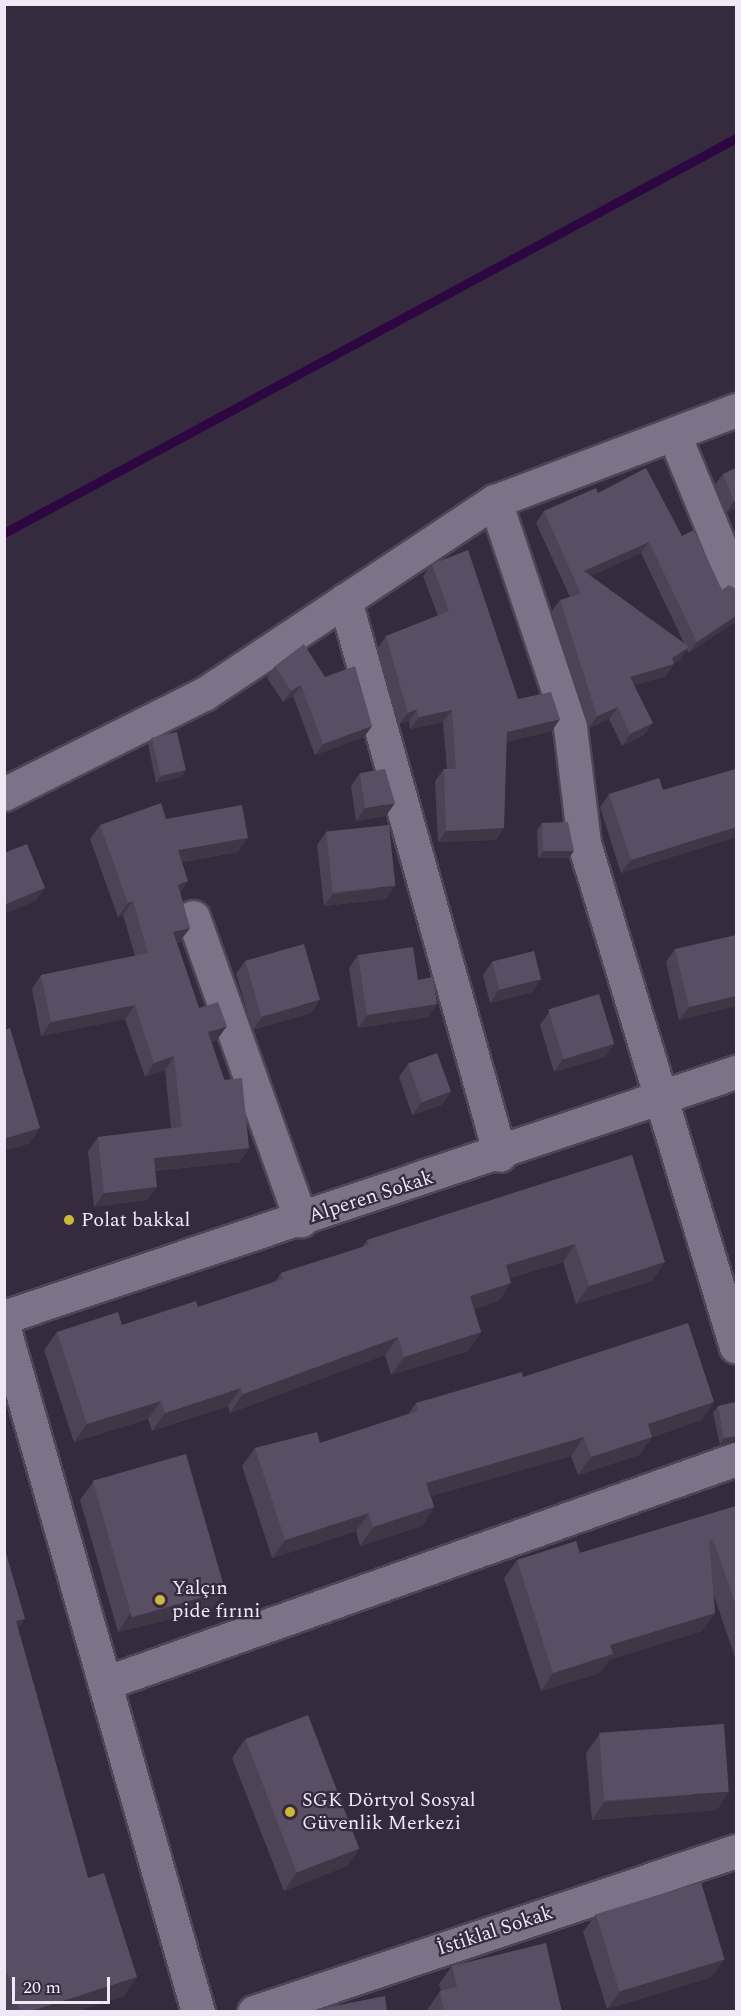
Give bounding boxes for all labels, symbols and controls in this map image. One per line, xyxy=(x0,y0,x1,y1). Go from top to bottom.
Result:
street label: Alperen Sokak xyxy=(306,1166,436,1228)
place label: Polat bakkal xyxy=(81,1208,190,1232)
marker: Polat bakkal xyxy=(62,1213,76,1227)
place label: Yalçın pide fırıni xyxy=(172,1576,261,1623)
marker: Yalçın pide fırıni xyxy=(153,1593,167,1607)
place label: SGK Dörtyol Sosyal Güvenlik Merkezi xyxy=(302,1788,476,1835)
marker: SGK Dörtyol Sosyal Güvenlik Merkezi xyxy=(283,1805,297,1819)
street label: İstiklal Sokak xyxy=(434,1901,556,1961)
scale bar xyxy=(15,1965,112,2003)
text: 20 m xyxy=(23,1974,61,2001)

